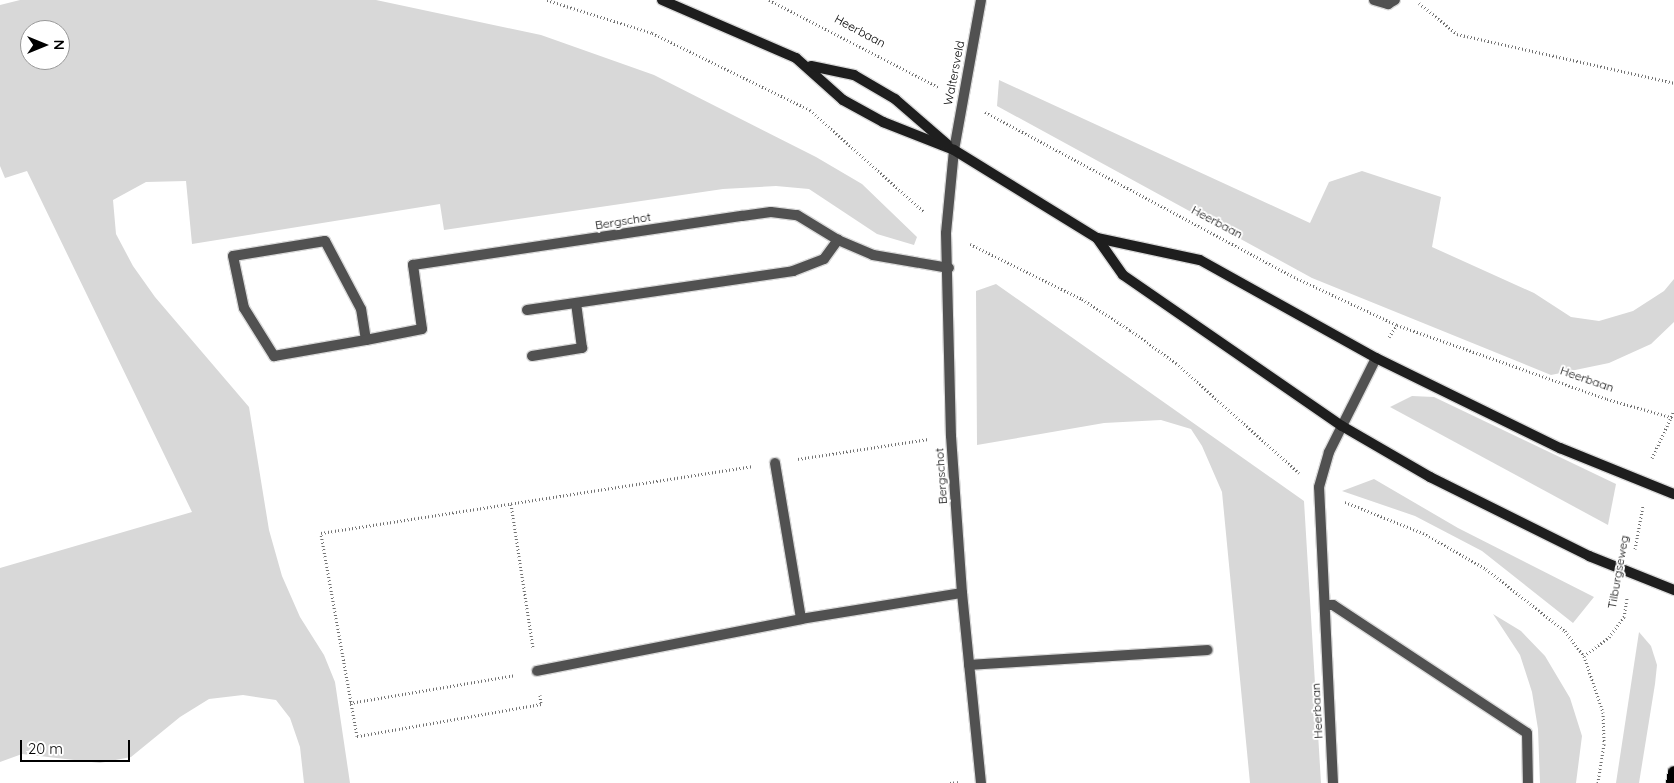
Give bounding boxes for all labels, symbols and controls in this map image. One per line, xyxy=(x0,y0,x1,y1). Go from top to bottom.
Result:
street label: Heerbaan xyxy=(832,12,888,50)
north arrow xyxy=(20,20,70,70)
street label: Waltersveld xyxy=(941,39,967,107)
text: N xyxy=(50,40,68,50)
street label: Heerbaan xyxy=(1189,203,1245,241)
street label: Bergschot xyxy=(594,209,652,233)
street label: Heerbaan xyxy=(1558,363,1616,395)
street label: Bergschot xyxy=(932,447,950,505)
street label: Tilburgseweg xyxy=(1604,534,1632,610)
street label: Heerbaan xyxy=(1308,683,1326,739)
scale bar xyxy=(22,730,132,762)
text: 20 m xyxy=(28,739,63,758)

